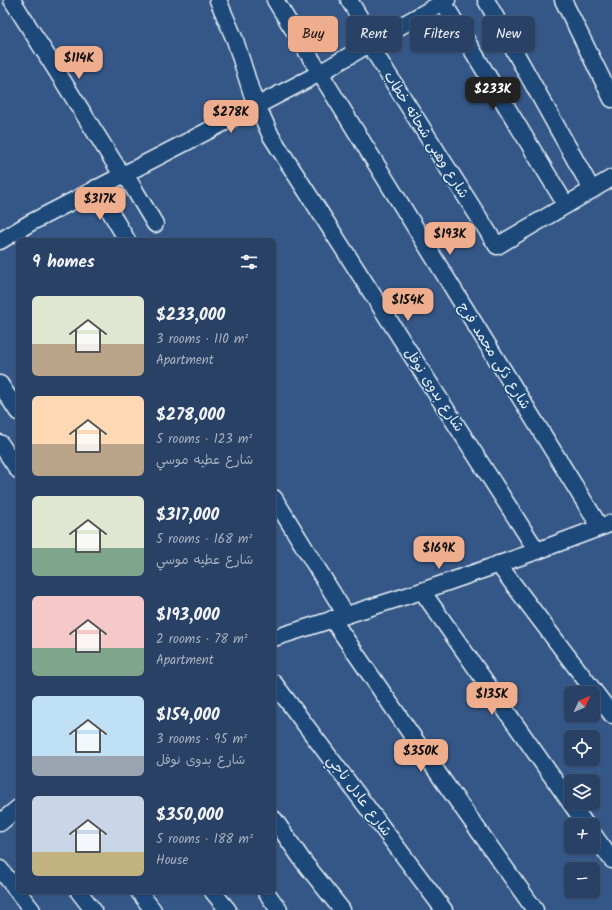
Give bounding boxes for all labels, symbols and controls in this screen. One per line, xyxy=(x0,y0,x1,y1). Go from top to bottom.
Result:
chip: Buy xyxy=(288,16,338,52)
chip: Rent xyxy=(346,16,402,52)
chip: Filters xyxy=(410,16,474,52)
chip: New xyxy=(482,16,535,52)
pin: $114K xyxy=(51,46,107,80)
text: $114K xyxy=(64,48,94,69)
street label: شارع وهبى شحاته خطاب xyxy=(378,67,474,203)
pin: $233K xyxy=(465,77,521,111)
text: $233K xyxy=(474,79,512,100)
pin: $278K xyxy=(203,100,259,134)
text: $278K xyxy=(213,102,249,123)
pin: $317K xyxy=(72,187,128,221)
text: $317K xyxy=(84,189,116,210)
pin: $193K xyxy=(422,222,478,256)
text: $193K xyxy=(433,224,467,245)
text: 9 homes xyxy=(32,249,95,276)
icon: filters xyxy=(238,251,260,273)
pin: $154K xyxy=(380,288,436,322)
text: $154K xyxy=(391,290,425,311)
street label: شارع ذكى محمد فرج xyxy=(452,298,536,414)
text: $233,000 xyxy=(156,302,225,329)
icon: home xyxy=(64,312,112,360)
text: 3 rooms · 110 m² xyxy=(156,329,248,350)
street label: شارع بدوى نوفل xyxy=(399,344,469,436)
text: Apartment xyxy=(156,350,214,371)
text: $278,000 xyxy=(156,402,225,429)
icon: home xyxy=(64,412,112,460)
text: 5 rooms · 123 m² xyxy=(156,429,252,450)
text: شارع عطيه موسي xyxy=(156,450,253,471)
text: $317,000 xyxy=(156,502,219,529)
icon: home xyxy=(64,512,112,560)
text: 5 rooms · 168 m² xyxy=(156,529,252,550)
pin: $169K xyxy=(411,536,467,570)
text: $169K xyxy=(422,538,456,559)
text: شارع عطيه موسي xyxy=(156,550,253,571)
text: $193,000 xyxy=(156,602,220,629)
icon: home xyxy=(64,612,112,660)
text: 2 rooms · 78 m² xyxy=(156,629,248,650)
text: Apartment xyxy=(156,650,214,671)
pin: $135K xyxy=(464,682,520,716)
text: $135K xyxy=(475,684,509,705)
north arrow xyxy=(564,686,600,722)
map controls xyxy=(564,686,600,898)
text: $154,000 xyxy=(156,702,220,729)
icon: home xyxy=(64,712,112,760)
text: 3 rooms · 95 m² xyxy=(156,729,247,750)
button: locate xyxy=(564,730,600,766)
pin: $350K xyxy=(393,739,449,773)
text: $350K xyxy=(403,741,439,762)
text: شارع بدوى نوفل xyxy=(156,750,245,771)
street label: شارع عادل ناجي xyxy=(320,751,397,842)
button: layers xyxy=(564,774,600,810)
text: $350,000 xyxy=(156,802,223,829)
icon: home xyxy=(64,812,112,860)
button: + xyxy=(564,818,600,854)
text: 5 rooms · 188 m² xyxy=(156,829,253,850)
text: House xyxy=(156,850,188,871)
button: − xyxy=(564,862,600,898)

